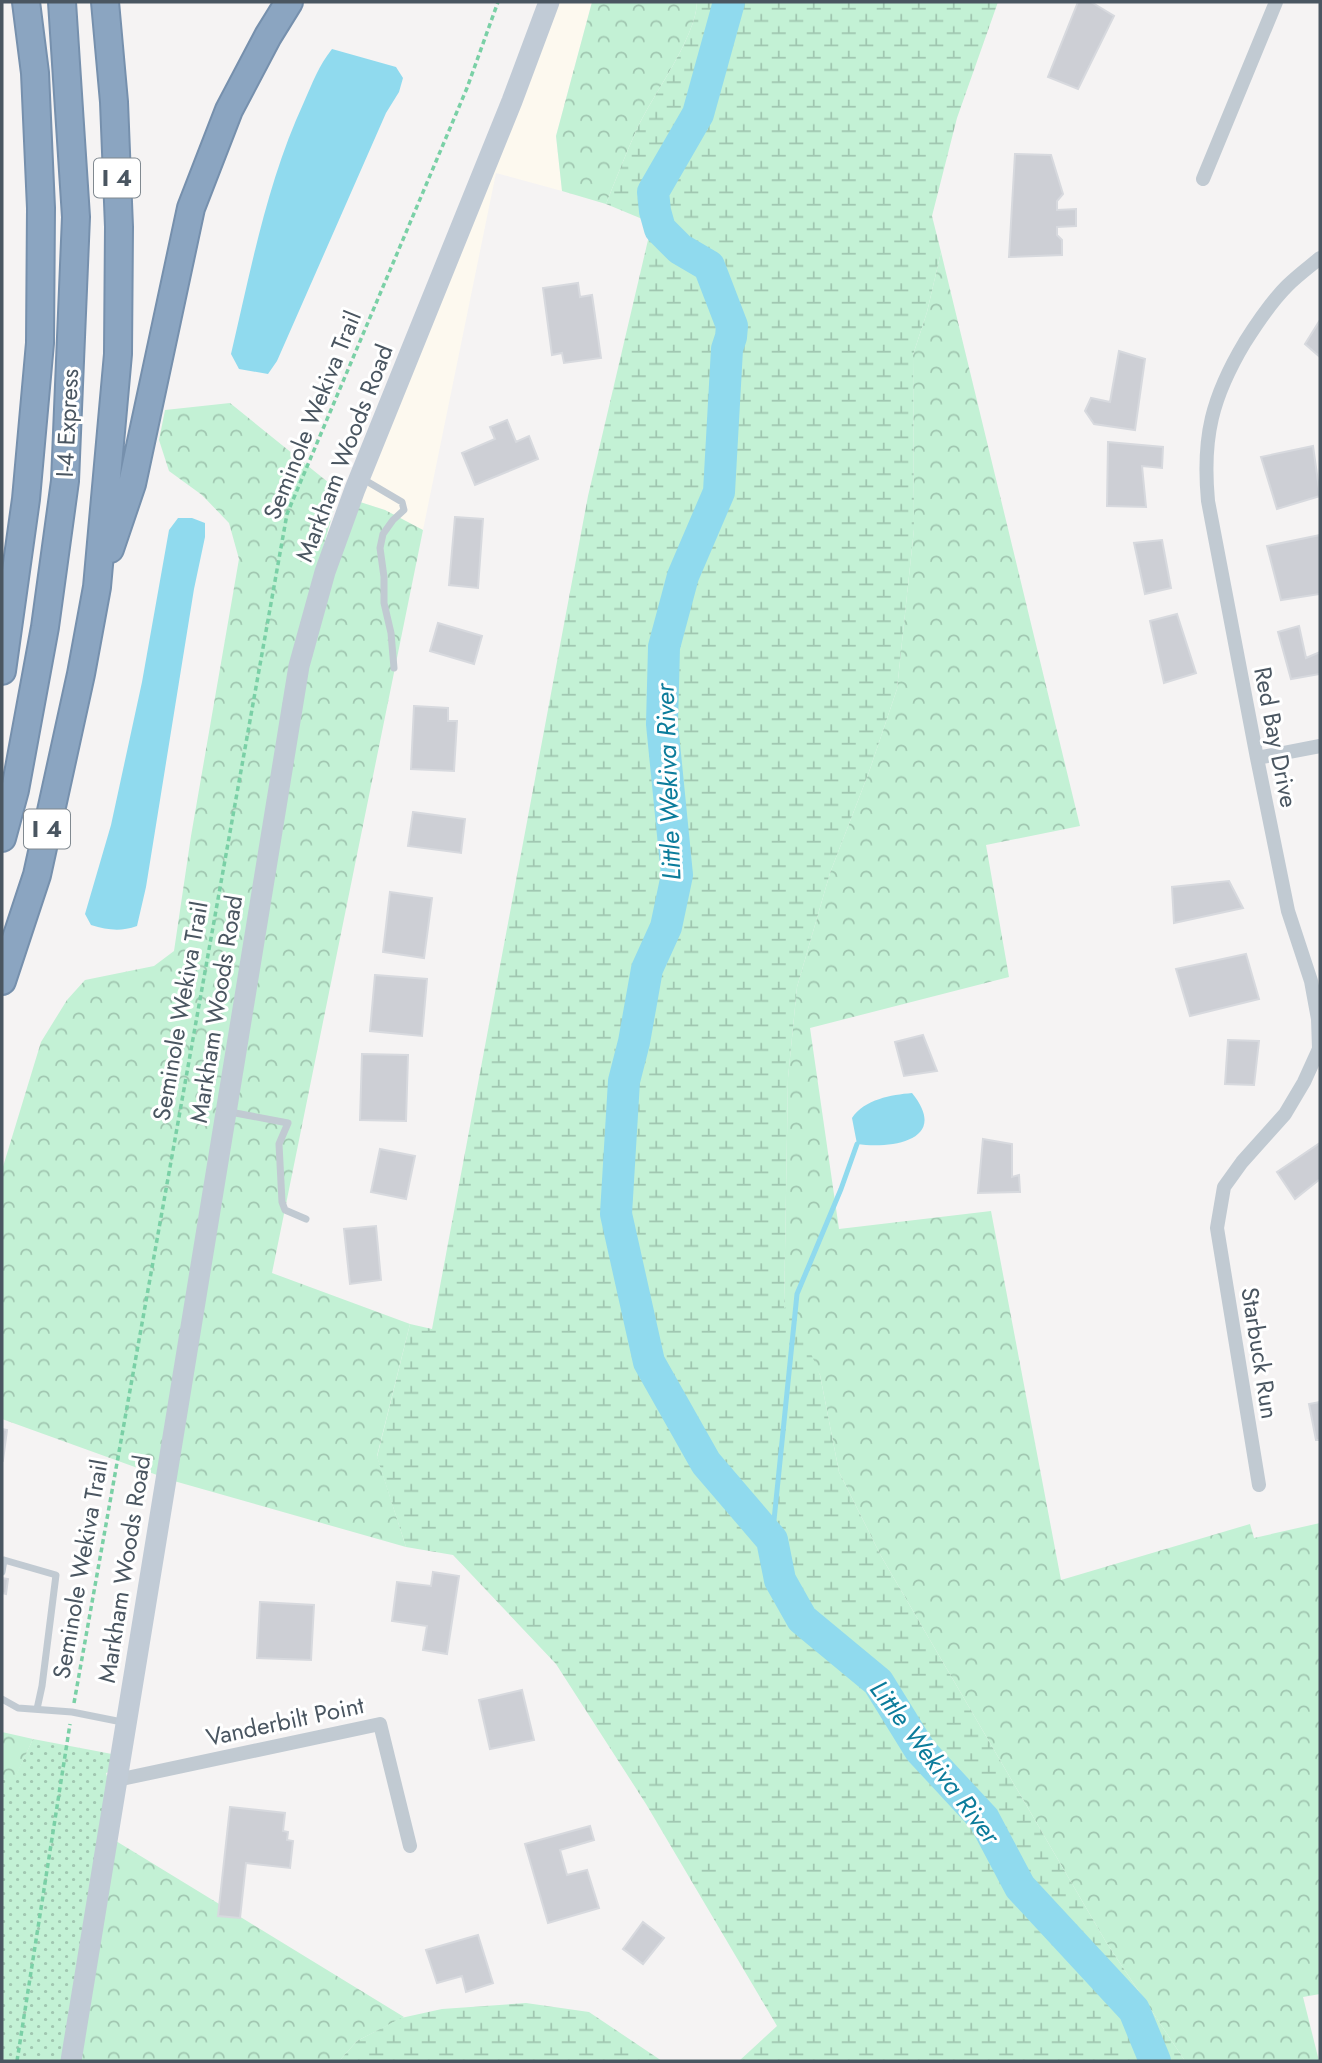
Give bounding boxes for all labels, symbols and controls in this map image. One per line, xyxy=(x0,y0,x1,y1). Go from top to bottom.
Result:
road number: I 4 xyxy=(94,158,140,197)
street label: Seminole Wekiva Trail xyxy=(254,305,370,525)
street label: Markham Woods Road xyxy=(286,339,402,567)
street label: I-4 Express xyxy=(47,368,87,478)
street label: Red Bay Drive xyxy=(1245,664,1307,810)
water label: Little Wekiva River xyxy=(646,682,690,881)
road number: I 4 xyxy=(24,810,70,848)
street label: Markham Woods Road xyxy=(181,893,251,1125)
street label: Seminole Wekiva Trail xyxy=(143,898,217,1124)
street label: Starbuck Run xyxy=(1232,1285,1288,1421)
street label: Markham Woods Road xyxy=(89,1453,159,1685)
street label: Seminole Wekiva Trail xyxy=(43,1456,117,1682)
water label: Little Wekiva River xyxy=(861,1672,1010,1853)
street label: Vanderbilt Point xyxy=(203,1687,367,1755)

